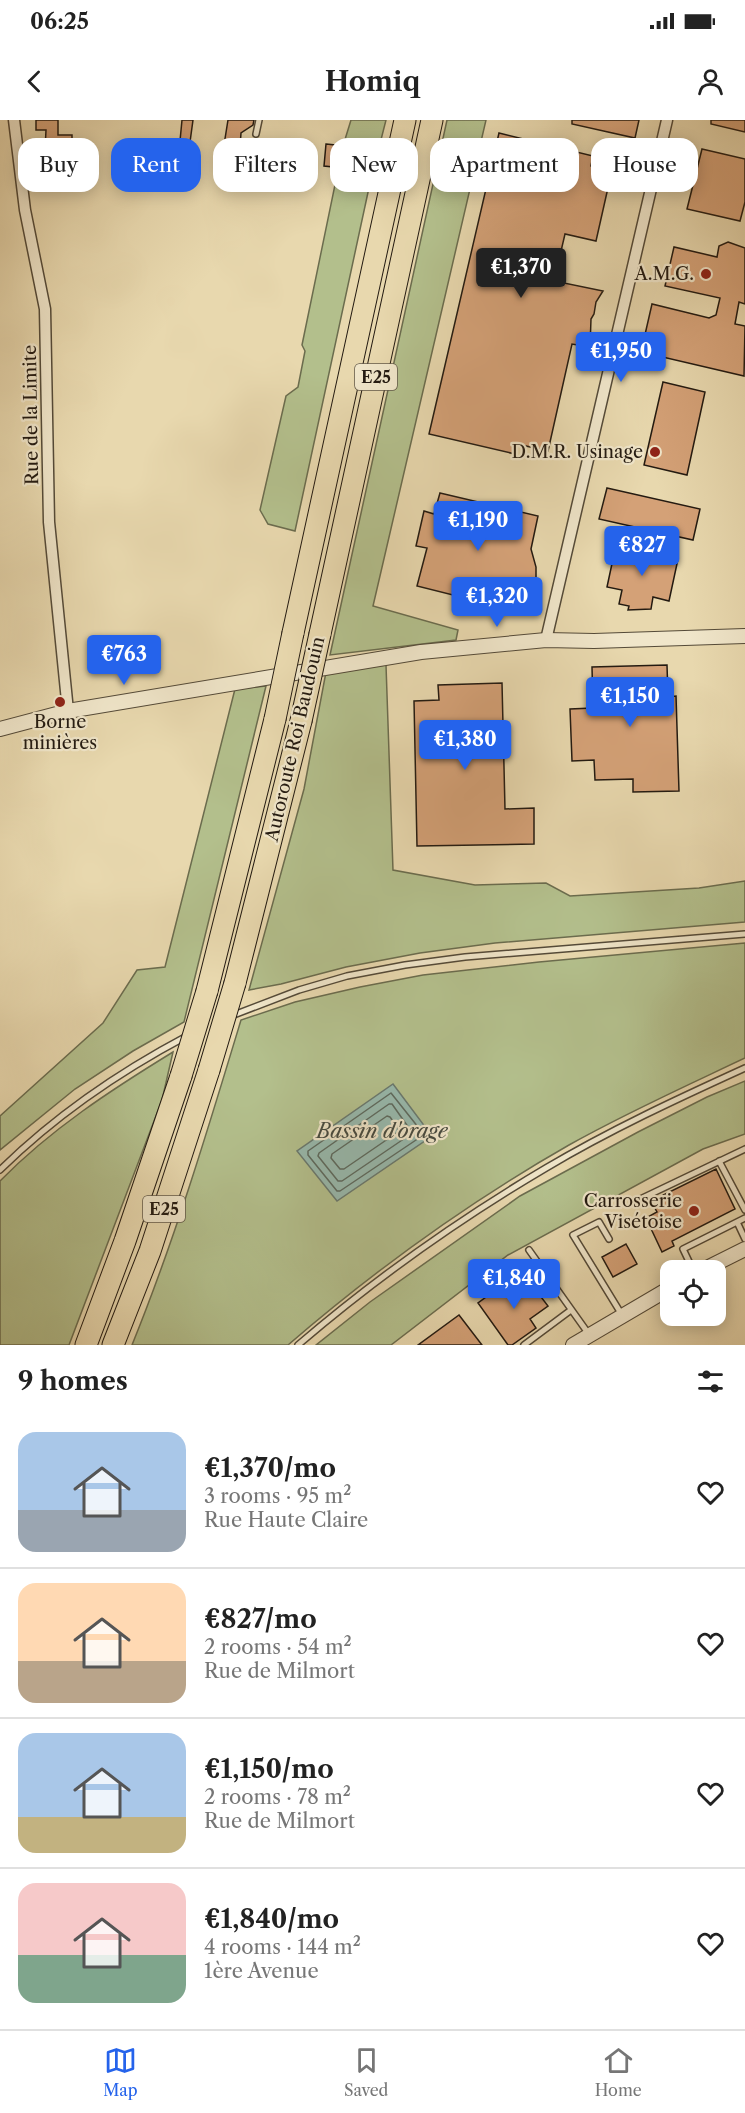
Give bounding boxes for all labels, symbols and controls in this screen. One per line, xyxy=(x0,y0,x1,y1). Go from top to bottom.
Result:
text: 06:25 xyxy=(30,8,89,35)
icon: back xyxy=(18,65,51,98)
text: Homiq xyxy=(325,65,420,98)
icon: person xyxy=(694,65,727,98)
chip: Buy xyxy=(18,138,99,192)
chip: Rent xyxy=(111,138,201,192)
chip: Filters xyxy=(213,138,318,192)
chip: New xyxy=(330,138,418,192)
chip: Apartment xyxy=(430,138,579,192)
chip: House xyxy=(591,138,698,192)
pin: €1,370 xyxy=(472,248,570,299)
text: €1,370 xyxy=(490,255,552,279)
place label: A.M.G. xyxy=(634,263,694,285)
marker: A.M.G. xyxy=(699,267,713,281)
pin: €1,950 xyxy=(572,332,670,383)
text: €1,950 xyxy=(590,339,652,363)
street label: Rue de la Limite xyxy=(19,345,43,485)
road number: E25 xyxy=(355,364,397,390)
place label: D.M.R. Usinage xyxy=(511,441,643,463)
marker: D.M.R. Usinage xyxy=(648,445,662,459)
pin: €1,190 xyxy=(429,501,527,552)
text: €1,190 xyxy=(448,508,508,532)
pin: €827 xyxy=(606,526,678,577)
text: €827 xyxy=(618,533,666,557)
pin: €1,320 xyxy=(448,577,546,628)
text: €1,320 xyxy=(465,584,529,608)
street label: Autoroute Roi Baudouin xyxy=(260,634,329,845)
pin: €763 xyxy=(88,635,160,686)
text: €763 xyxy=(101,642,147,666)
pin: €1,150 xyxy=(581,677,679,728)
text: €1,150 xyxy=(600,684,660,708)
marker: Borne minières xyxy=(53,695,67,709)
place label: Borne minières xyxy=(23,711,97,754)
pin: €1,380 xyxy=(416,720,514,771)
text: €1,380 xyxy=(433,727,497,751)
water label: Bassin d'orage xyxy=(314,1119,449,1143)
place label: Carrosserie Visétoise xyxy=(584,1190,682,1233)
road number: E25 xyxy=(143,1196,185,1222)
marker: Carrosserie Visétoise xyxy=(687,1204,701,1218)
pin: €1,840 xyxy=(465,1259,563,1310)
map controls xyxy=(660,1260,726,1326)
button: locate xyxy=(660,1260,726,1326)
text: €1,840 xyxy=(482,1266,546,1290)
text: 9 homes xyxy=(18,1365,128,1397)
icon: filters xyxy=(694,1365,727,1398)
text: €1,370/mo xyxy=(204,1452,336,1484)
icon: home xyxy=(66,1456,138,1528)
icon: heart xyxy=(694,1476,727,1509)
text: 3 rooms · 95 m² xyxy=(204,1484,351,1508)
text: Rue Haute Claire xyxy=(204,1508,368,1532)
text: €827/mo xyxy=(204,1603,317,1635)
icon: home xyxy=(66,1607,138,1679)
icon: heart xyxy=(694,1627,727,1660)
text: 2 rooms · 54 m² xyxy=(204,1635,352,1659)
text: Rue de Milmort xyxy=(204,1659,355,1683)
text: €1,150/mo xyxy=(204,1753,334,1785)
icon: home xyxy=(66,1757,138,1829)
icon: heart xyxy=(694,1777,727,1810)
text: 2 rooms · 78 m² xyxy=(204,1785,351,1809)
text: Rue de Milmort xyxy=(204,1809,355,1833)
text: €1,840/mo xyxy=(204,1903,339,1935)
icon: home xyxy=(66,1907,138,1979)
icon: heart xyxy=(694,1927,727,1960)
text: 4 rooms · 144 m² xyxy=(204,1935,361,1959)
text: 1ère Avenue xyxy=(204,1959,319,1983)
tab: Map xyxy=(103,2044,138,2100)
tab: Saved xyxy=(344,2044,388,2100)
tab: Home xyxy=(595,2044,642,2100)

